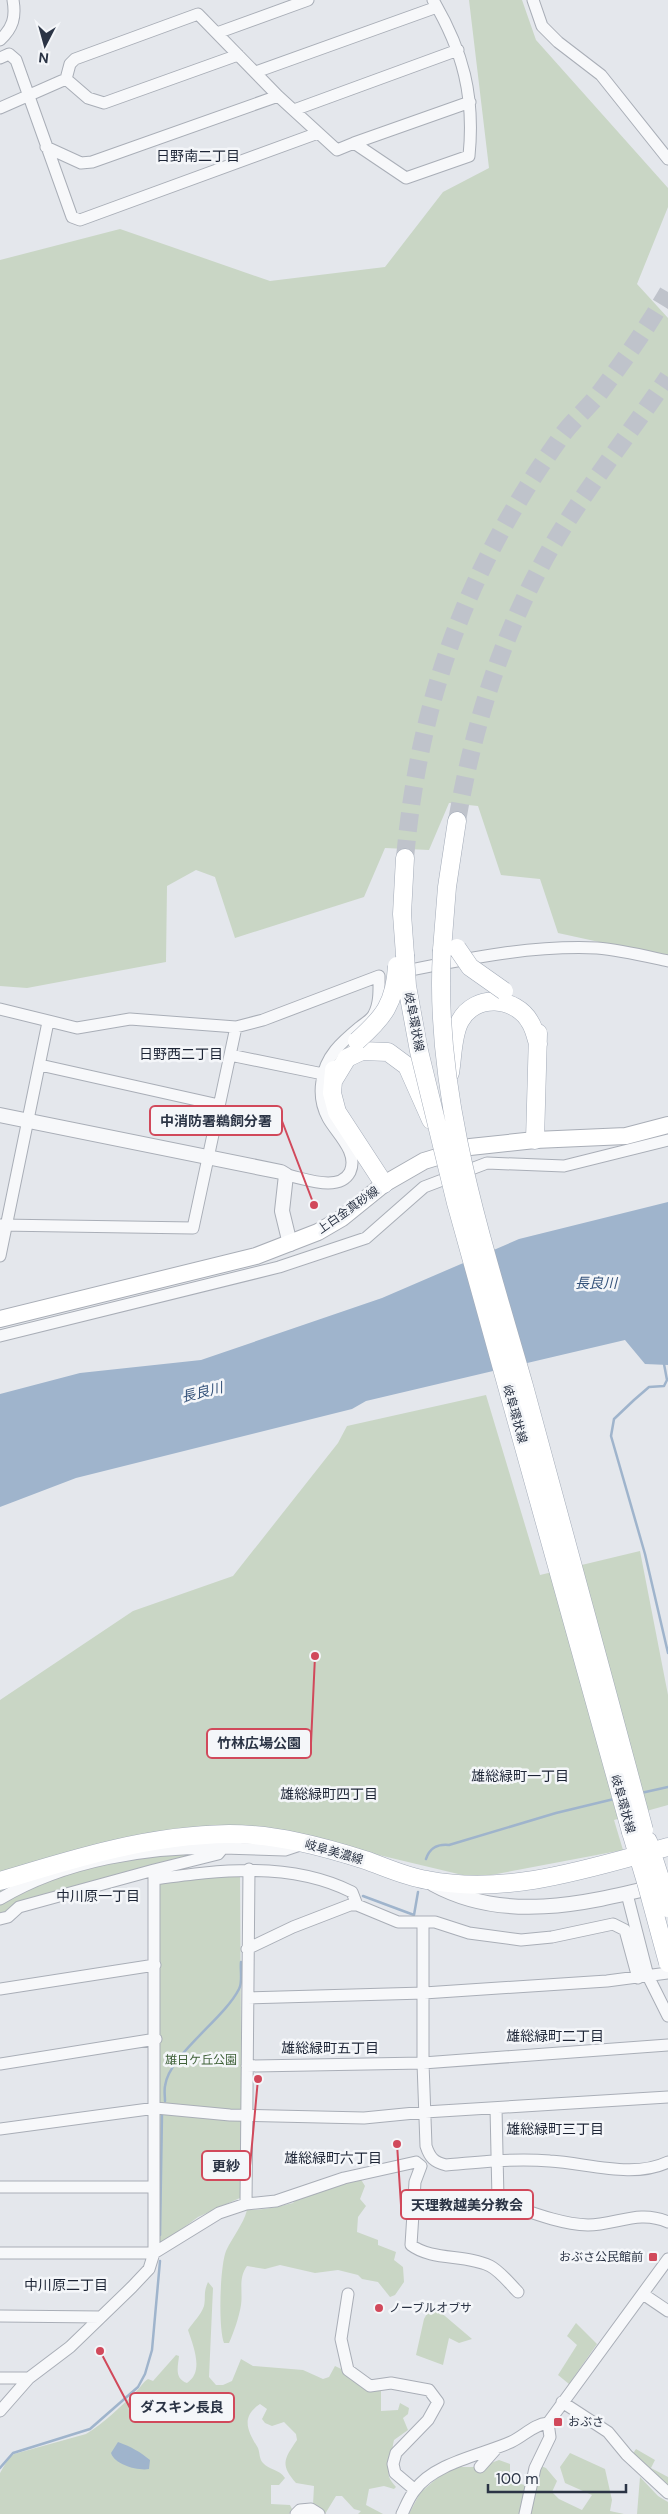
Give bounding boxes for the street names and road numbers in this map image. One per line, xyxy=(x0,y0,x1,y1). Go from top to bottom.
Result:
street label: 岐阜環状線 xyxy=(400,991,428,1053)
street label: 上白金真砂線 xyxy=(314,1183,382,1237)
street label: 岐阜環状線 xyxy=(499,1383,531,1445)
street label: 岐阜環状線 xyxy=(607,1773,639,1835)
street label: 岐阜美濃線 xyxy=(303,1836,365,1868)

